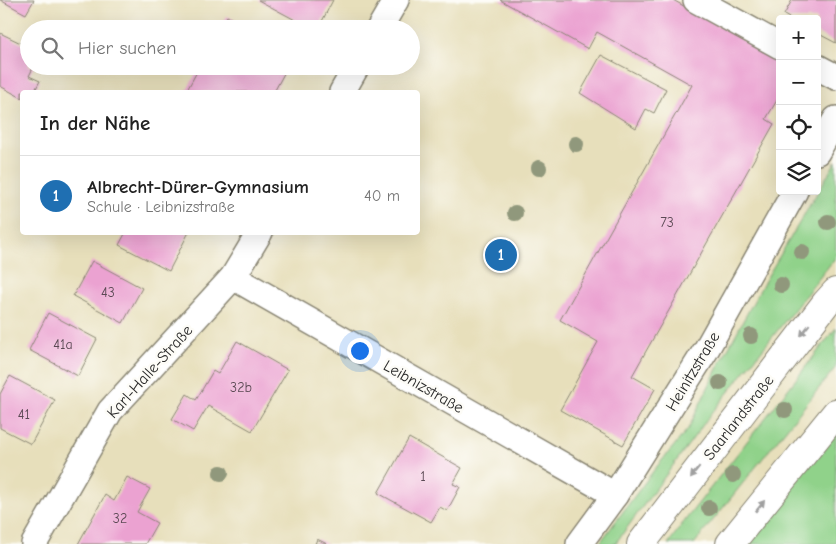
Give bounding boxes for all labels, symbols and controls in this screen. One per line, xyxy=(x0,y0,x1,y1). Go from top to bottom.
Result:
map controls xyxy=(776,15,821,195)
button: + xyxy=(776,15,821,60)
search box xyxy=(20,20,420,75)
icon: search xyxy=(38,34,66,62)
text: Hier suchen xyxy=(78,37,176,59)
button: − xyxy=(776,60,821,105)
button: locate xyxy=(776,105,821,150)
text: In der Nähe xyxy=(40,111,150,135)
button: layers xyxy=(776,150,821,195)
text: Albrecht-Dürer-Gymnasium xyxy=(87,176,309,198)
text: 1 xyxy=(53,187,59,205)
text: 40 m xyxy=(364,187,400,205)
text: Schule · Leibnizstraße xyxy=(87,198,235,216)
house number: 73 xyxy=(660,214,674,231)
pin: 1 xyxy=(485,236,517,274)
house number: 43 xyxy=(101,284,115,301)
street label: Karl-Halle-Straße xyxy=(103,321,196,422)
one-way arrow xyxy=(800,323,811,336)
street label: Heinitzstraße xyxy=(662,329,724,414)
house number: 41a xyxy=(53,336,73,353)
your location xyxy=(347,338,373,364)
street label: Leibnizstraße xyxy=(380,357,467,417)
street label: Saarlandstraße xyxy=(700,372,778,464)
house number: 32b xyxy=(230,379,252,396)
house number: 41 xyxy=(18,406,30,423)
one-way arrow xyxy=(690,465,701,478)
house number: 1 xyxy=(420,468,426,485)
one-way arrow xyxy=(755,500,766,513)
house number: 32 xyxy=(113,510,127,527)

